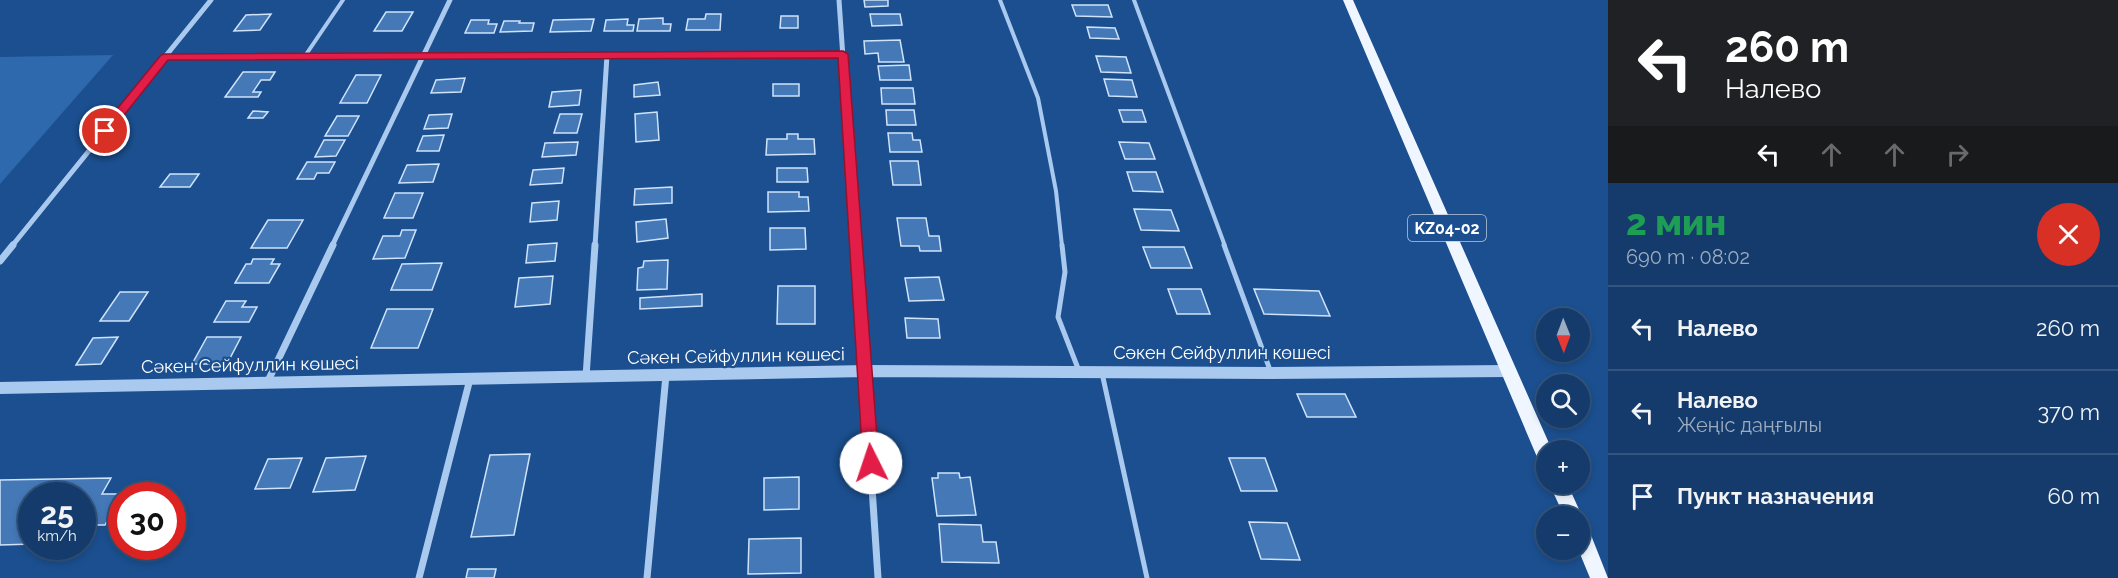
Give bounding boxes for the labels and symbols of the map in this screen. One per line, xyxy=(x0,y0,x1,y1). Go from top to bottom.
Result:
pin xyxy=(79,105,130,156)
road number: KZ04-02 xyxy=(1408,215,1486,241)
north arrow xyxy=(1536,308,1590,362)
street label: Сәкен Сейфуллин көшесі xyxy=(1113,342,1331,363)
street label: Сәкен Сейфуллин көшесі xyxy=(627,343,845,368)
street label: Сәкен Сейфуллин көшесі xyxy=(141,352,359,377)
position arrow xyxy=(839,431,903,495)
speed limit sign: 30 xyxy=(108,482,186,560)

